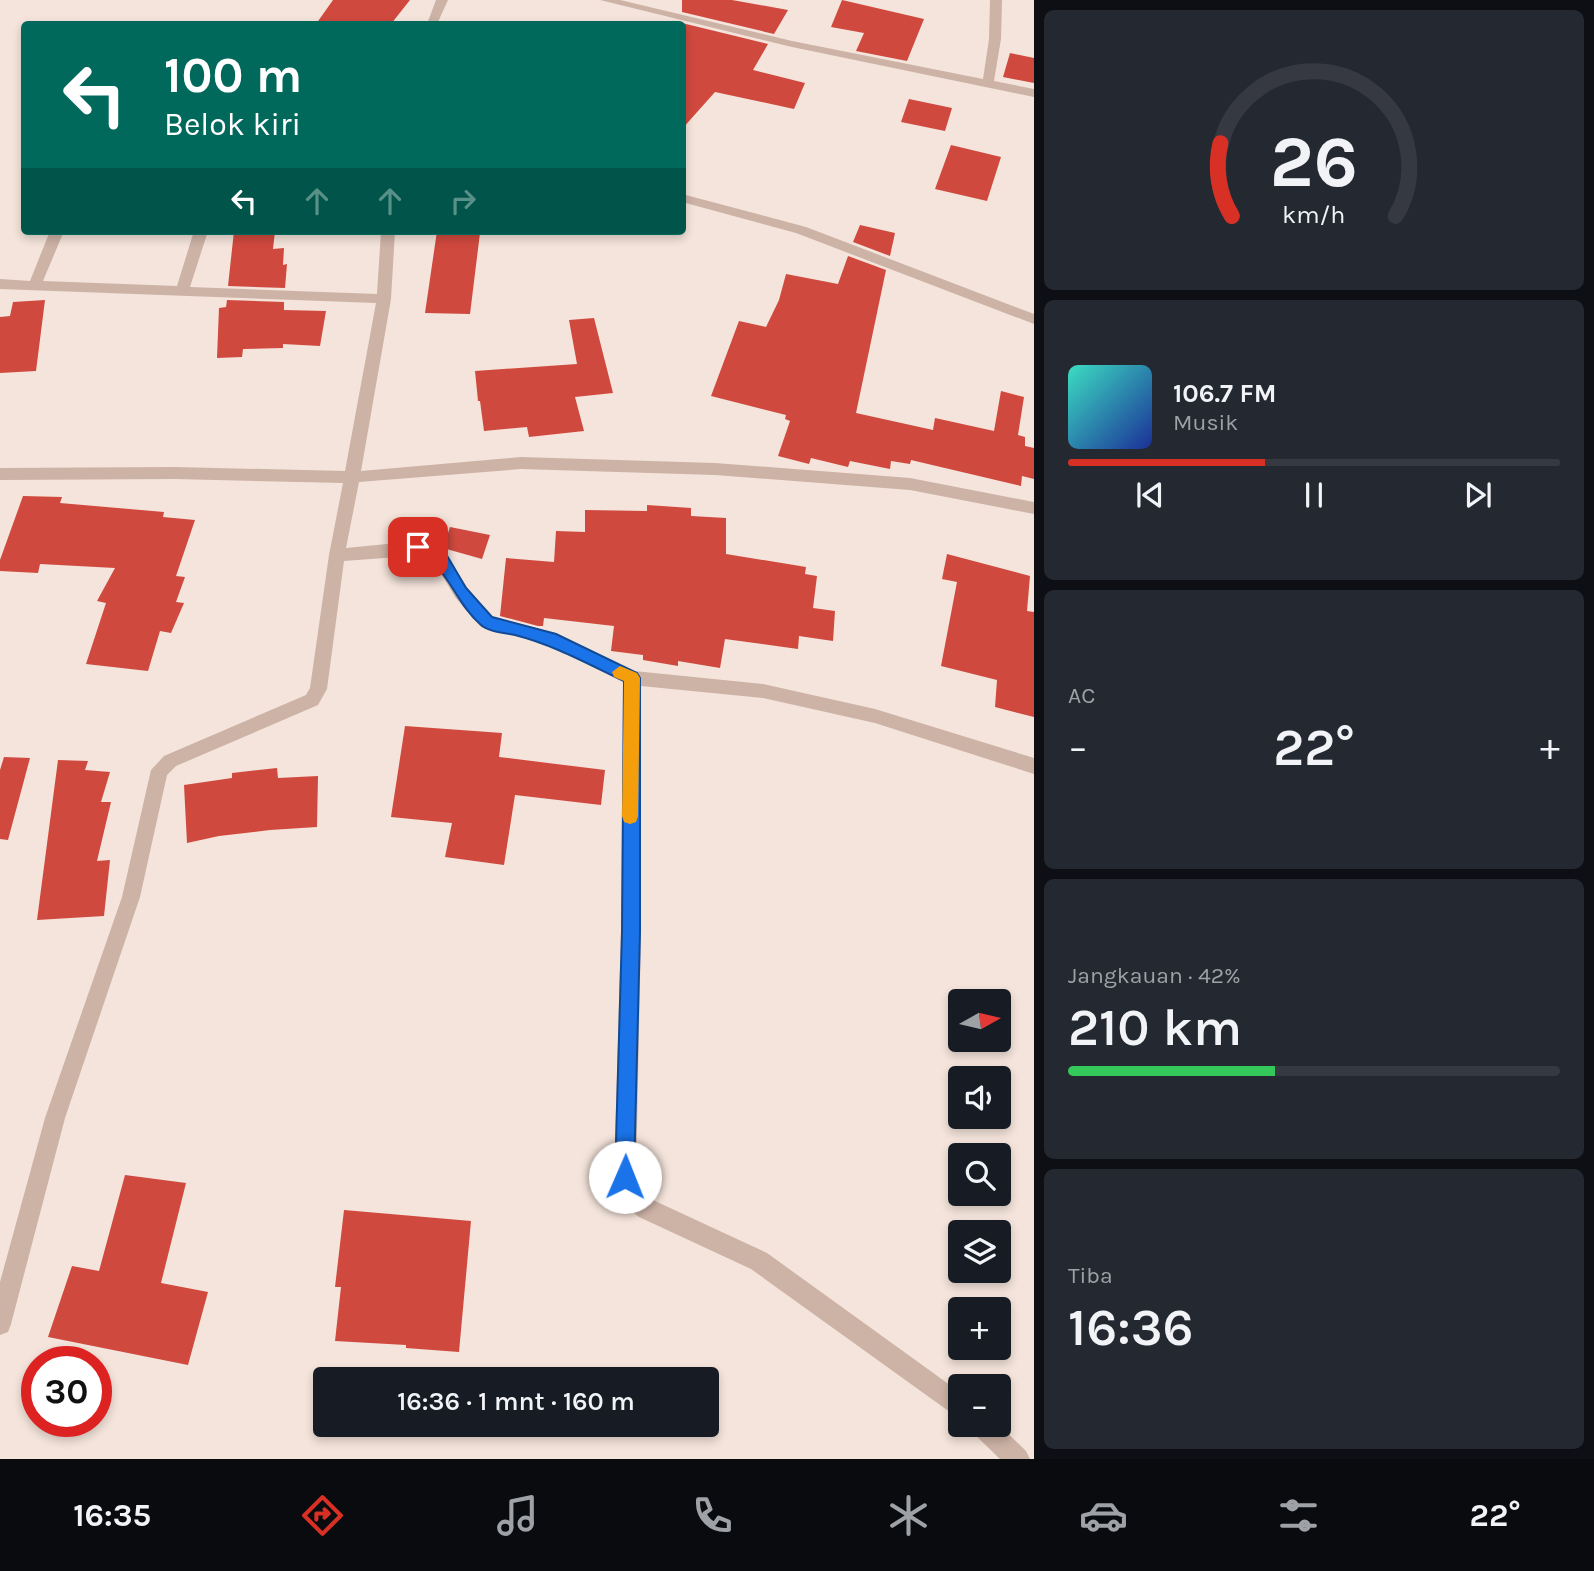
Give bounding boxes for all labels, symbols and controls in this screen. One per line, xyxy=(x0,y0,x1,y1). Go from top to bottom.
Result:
text: 100 m xyxy=(164,47,302,104)
icon: left xyxy=(49,49,140,140)
text: Belok kiri xyxy=(164,106,301,143)
text: 26 xyxy=(1270,119,1358,204)
icon: left xyxy=(225,182,263,220)
icon: ahead xyxy=(298,182,336,220)
icon: ahead xyxy=(371,182,409,220)
icon: right xyxy=(444,182,482,220)
text: km/h xyxy=(1282,200,1346,229)
text: 106.7 FM xyxy=(1173,378,1277,409)
text: Musik xyxy=(1173,409,1238,436)
icon: previous xyxy=(1131,476,1169,514)
icon: pause xyxy=(1295,476,1333,514)
icon: next xyxy=(1459,476,1497,514)
pin xyxy=(388,517,448,577)
icon: arrive xyxy=(399,528,437,566)
text: AC xyxy=(1068,682,1095,709)
text: 22° xyxy=(1273,717,1355,778)
text: − xyxy=(1068,725,1088,770)
text: + xyxy=(1540,725,1560,770)
text: Jangkauan · 42% xyxy=(1068,962,1241,989)
north arrow xyxy=(948,989,1012,1052)
map controls xyxy=(948,989,1011,1437)
text: 210 km xyxy=(1068,997,1242,1058)
button: sound xyxy=(948,1066,1011,1129)
position arrow xyxy=(588,1140,662,1214)
button: search xyxy=(948,1143,1011,1206)
button: layers xyxy=(948,1220,1011,1283)
text: Tiba xyxy=(1068,1262,1113,1289)
button: + xyxy=(948,1297,1011,1360)
text: 16:36 xyxy=(1068,1297,1194,1358)
speed limit sign: 30 xyxy=(21,1346,112,1437)
button: − xyxy=(948,1374,1011,1437)
text: 16:36 · 1 mnt · 160 m xyxy=(397,1386,635,1417)
icon: directions xyxy=(298,1491,347,1540)
icon: music xyxy=(493,1491,542,1540)
icon: phone xyxy=(688,1491,737,1540)
icon: climate xyxy=(884,1491,933,1540)
icon: car xyxy=(1079,1491,1128,1540)
icon: filters xyxy=(1274,1491,1323,1540)
text: 16:35 xyxy=(73,1497,151,1534)
text: 22° xyxy=(1470,1497,1521,1534)

